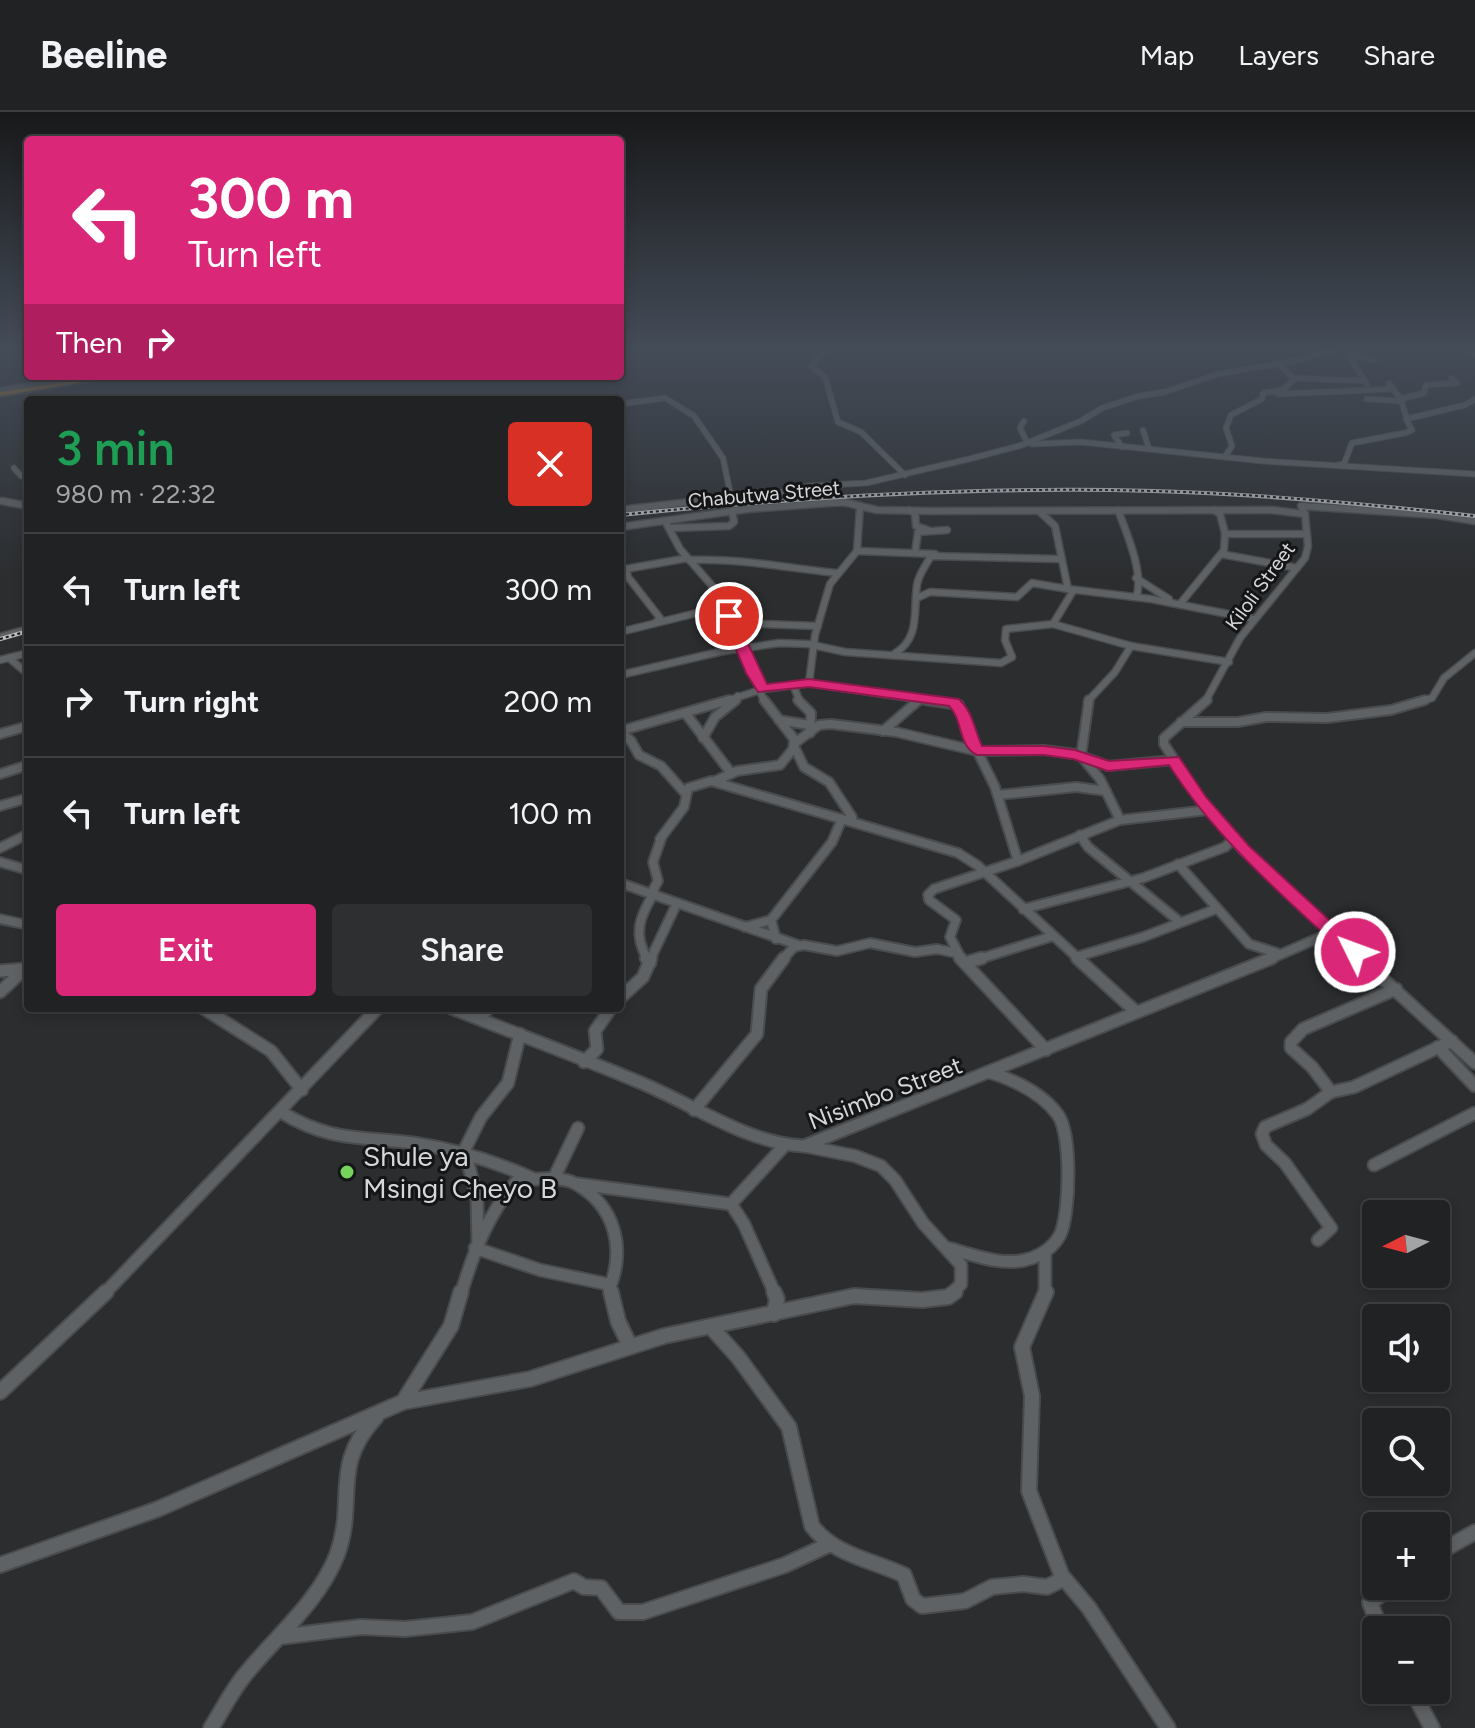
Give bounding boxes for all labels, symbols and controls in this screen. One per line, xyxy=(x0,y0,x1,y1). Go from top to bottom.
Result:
text: Beeline xyxy=(40,32,167,78)
text: Map xyxy=(1140,38,1194,72)
text: Layers xyxy=(1238,38,1319,72)
text: Share xyxy=(1363,38,1435,72)
text: 300 m xyxy=(188,165,354,232)
icon: left xyxy=(56,168,160,272)
text: Turn left xyxy=(188,233,322,276)
icon: right xyxy=(138,320,182,364)
text: Then xyxy=(56,324,122,361)
text: 3 min xyxy=(56,419,175,477)
button: close xyxy=(508,422,592,506)
street label: Chabutwa Street xyxy=(687,475,841,513)
text: 980 m · 22:32 xyxy=(56,478,216,510)
street label: Kiloli Street xyxy=(1220,537,1300,635)
icon: left xyxy=(56,567,100,611)
text: Turn left xyxy=(124,571,241,608)
text: 300 m xyxy=(504,571,592,608)
pin xyxy=(695,582,763,650)
icon: arrive xyxy=(707,594,751,638)
icon: right xyxy=(56,679,100,723)
text: Turn right xyxy=(124,683,259,720)
text: 200 m xyxy=(504,683,592,720)
icon: left xyxy=(56,791,100,835)
text: Turn left xyxy=(124,795,241,832)
text: 100 m xyxy=(508,795,592,832)
button: Exit xyxy=(56,904,316,996)
button: Share xyxy=(332,904,592,996)
position arrow xyxy=(1313,910,1397,994)
street label: Nisimbo Street xyxy=(804,1050,966,1136)
place label: Shule ya Msingi Cheyo B xyxy=(363,1139,557,1205)
marker: Shule ya Msingi Cheyo B xyxy=(338,1163,356,1181)
north arrow xyxy=(1362,1200,1450,1288)
map controls xyxy=(1362,1200,1450,1704)
button: sound xyxy=(1362,1304,1450,1392)
button: search xyxy=(1362,1408,1450,1496)
button: + xyxy=(1362,1512,1450,1600)
button: − xyxy=(1362,1616,1450,1704)

